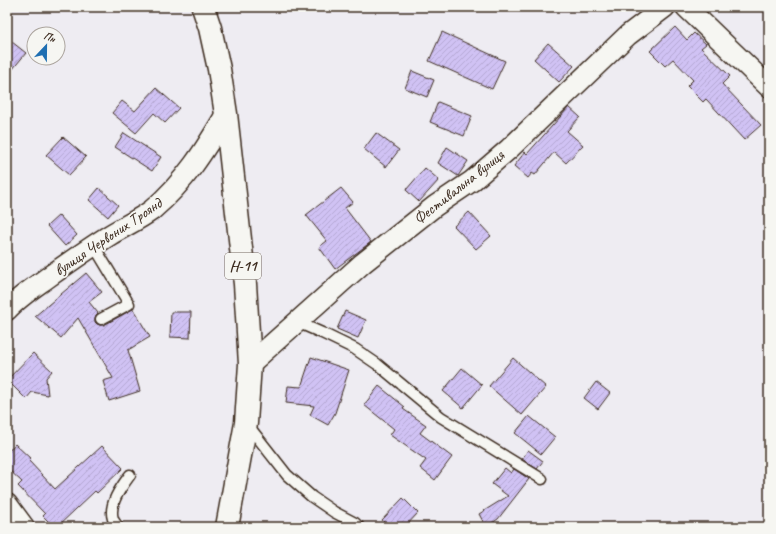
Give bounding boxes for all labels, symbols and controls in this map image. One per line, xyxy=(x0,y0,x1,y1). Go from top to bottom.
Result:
north arrow xyxy=(26,26,66,66)
text: Пн xyxy=(42,28,59,46)
street label: Фестивальна вулиця xyxy=(409,145,509,229)
street label: вулиця Червоних Троянд xyxy=(50,193,167,280)
road number: Н-11 xyxy=(225,253,261,279)

